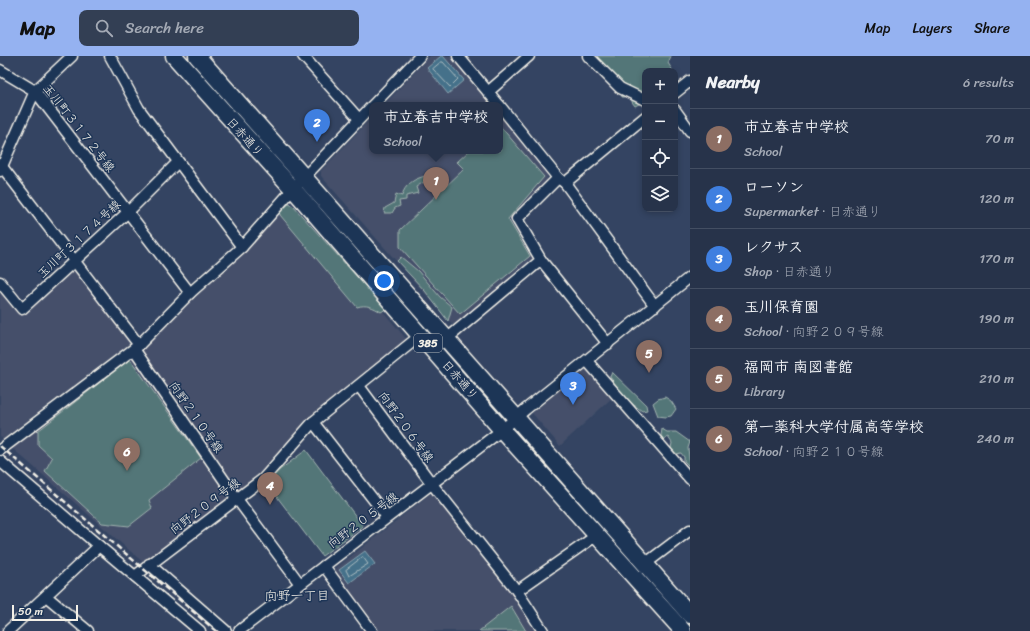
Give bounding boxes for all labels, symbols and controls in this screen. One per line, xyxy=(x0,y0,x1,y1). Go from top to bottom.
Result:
search box xyxy=(79,10,359,46)
text: Map xyxy=(20,12,55,45)
text: Search here xyxy=(125,15,204,41)
text: Map xyxy=(865,16,890,41)
text: Layers xyxy=(912,16,952,41)
text: Share xyxy=(974,16,1010,41)
icon: search xyxy=(93,17,115,39)
text: Nearby xyxy=(706,67,760,97)
map controls xyxy=(642,68,678,212)
button: + xyxy=(642,68,678,104)
text: 6 results xyxy=(963,71,1014,94)
street label: 玉川町３１７２号線 xyxy=(37,79,121,177)
popup xyxy=(369,102,503,154)
text: 市立春吉中学校 xyxy=(383,104,489,130)
button: − xyxy=(642,104,678,140)
pin: 2 xyxy=(304,109,330,142)
street label: 日赤通り xyxy=(221,112,269,162)
text: 市立春吉中学校 xyxy=(744,114,849,140)
text: 1 xyxy=(716,127,722,150)
text: 70 m xyxy=(985,127,1014,150)
text: School xyxy=(383,130,422,153)
button: locate xyxy=(642,140,678,176)
text: School xyxy=(744,140,782,163)
pin: 1 xyxy=(423,167,449,200)
text: ローソン xyxy=(744,174,804,200)
button: layers xyxy=(642,176,678,212)
text: 2 xyxy=(715,187,723,210)
text: 120 m xyxy=(979,187,1014,210)
street label: 玉川町３１７４号線 xyxy=(32,194,126,284)
text: Supermarket · 日赤通り xyxy=(744,200,881,223)
text: レクサス xyxy=(744,234,803,260)
text: 3 xyxy=(715,247,723,270)
text: 170 m xyxy=(979,247,1014,270)
text: Shop · 日赤通り xyxy=(744,260,835,283)
your location xyxy=(374,271,394,291)
text: 玉川保育園 xyxy=(744,294,819,320)
text: 4 xyxy=(715,307,723,330)
text: 190 m xyxy=(979,307,1014,330)
text: School · 向野２０９号線 xyxy=(744,320,884,343)
road number: 385 xyxy=(414,334,442,352)
pin: 5 xyxy=(636,340,662,373)
text: 福岡市 南図書館 xyxy=(744,354,853,380)
street label: 日赤通り xyxy=(436,355,484,405)
text: 5 xyxy=(715,367,723,390)
text: 210 m xyxy=(979,367,1014,390)
pin: 3 xyxy=(560,372,586,405)
street label: 向野２１０号線 xyxy=(163,376,229,458)
text: Library xyxy=(744,380,785,403)
street label: 向野２０６号線 xyxy=(372,387,440,467)
text: 第一薬科大学付属高等学校 xyxy=(744,414,924,440)
text: 6 xyxy=(715,427,723,450)
text: 240 m xyxy=(977,427,1014,450)
pin: 6 xyxy=(114,438,140,471)
text: School · 向野２１０号線 xyxy=(744,440,884,463)
street label: 向野２０９号線 xyxy=(165,472,245,540)
pin: 4 xyxy=(257,472,283,505)
street label: 向野２０５号線 xyxy=(323,486,403,554)
district label: 向野一丁目 xyxy=(264,584,330,607)
text: 50 m xyxy=(18,602,43,621)
scale bar xyxy=(12,603,78,622)

